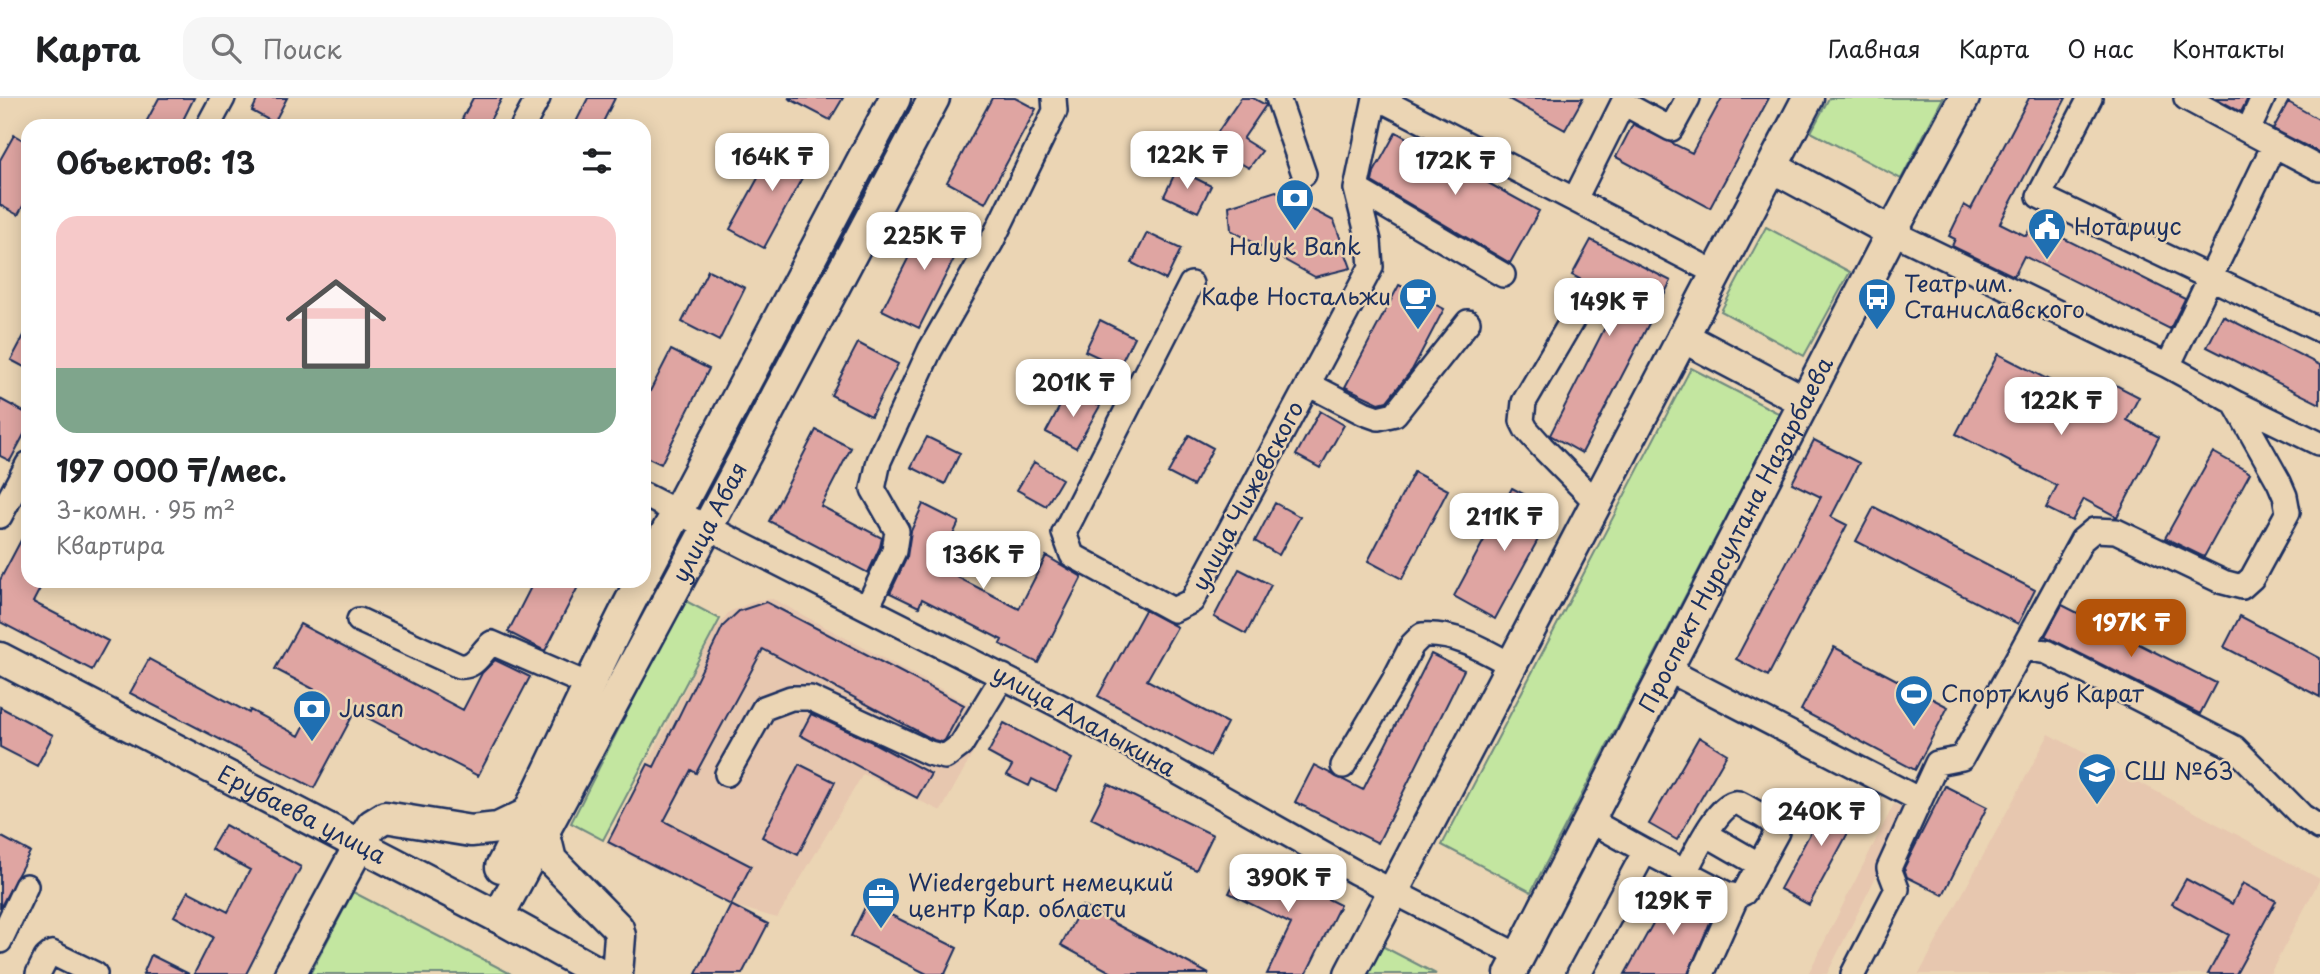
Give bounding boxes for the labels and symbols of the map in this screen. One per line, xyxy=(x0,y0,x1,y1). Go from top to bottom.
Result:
pin: 122K ₸ xyxy=(1130,132,1244,191)
pin: 164K ₸ xyxy=(715,134,829,193)
pin: 172K ₸ xyxy=(1398,138,1512,197)
bank icon: Halyk Bank xyxy=(1274,177,1316,232)
public building icon: Нотариус xyxy=(2026,206,2068,261)
place label: Нотариус xyxy=(2074,208,2182,243)
pin: 225K ₸ xyxy=(867,212,981,272)
place label: Halyk Bank xyxy=(1229,228,1361,263)
place label: Театр им. Станиславского xyxy=(1904,265,2085,326)
cafe icon: Кафе Ностальжи xyxy=(1397,276,1439,331)
bus stop icon: Театр им. Станиславского xyxy=(1856,276,1898,331)
place label: Кафе Ностальжи xyxy=(1201,278,1391,313)
pin: 149K ₸ xyxy=(1552,278,1666,338)
street label: Проспект Нурсултана Назарбаева xyxy=(1629,350,1841,718)
pin: 201K ₸ xyxy=(1016,360,1130,419)
pin: 122K ₸ xyxy=(2004,378,2118,437)
street label: улица Чижевского xyxy=(1182,394,1312,597)
street label: улица Абая xyxy=(662,455,755,588)
pin: 211K ₸ xyxy=(1447,494,1561,553)
pin: 136K ₸ xyxy=(926,532,1040,591)
pin: 197K ₸ xyxy=(2074,600,2188,659)
street label: улица Алалыкина xyxy=(987,655,1183,785)
sports icon: Спорт клуб Карат xyxy=(1893,673,1935,728)
place label: Спорт клуб Карат xyxy=(1941,675,2145,710)
bank icon: Jusan xyxy=(291,688,333,743)
place label: Jusan xyxy=(339,690,404,725)
school or university icon: СШ №63 xyxy=(2076,751,2118,806)
place label: СШ №63 xyxy=(2124,753,2233,788)
street label: Ерубаева улица xyxy=(212,755,393,872)
pin: 240K ₸ xyxy=(1764,788,1878,848)
pin: 390K ₸ xyxy=(1231,854,1345,914)
place label: Wiedergeburt немецкий центр Кар. области xyxy=(908,864,1174,925)
office icon: Wiedergeburt немецкий центр Кар. области xyxy=(860,875,902,930)
pin: 129K ₸ xyxy=(1616,878,1730,937)

